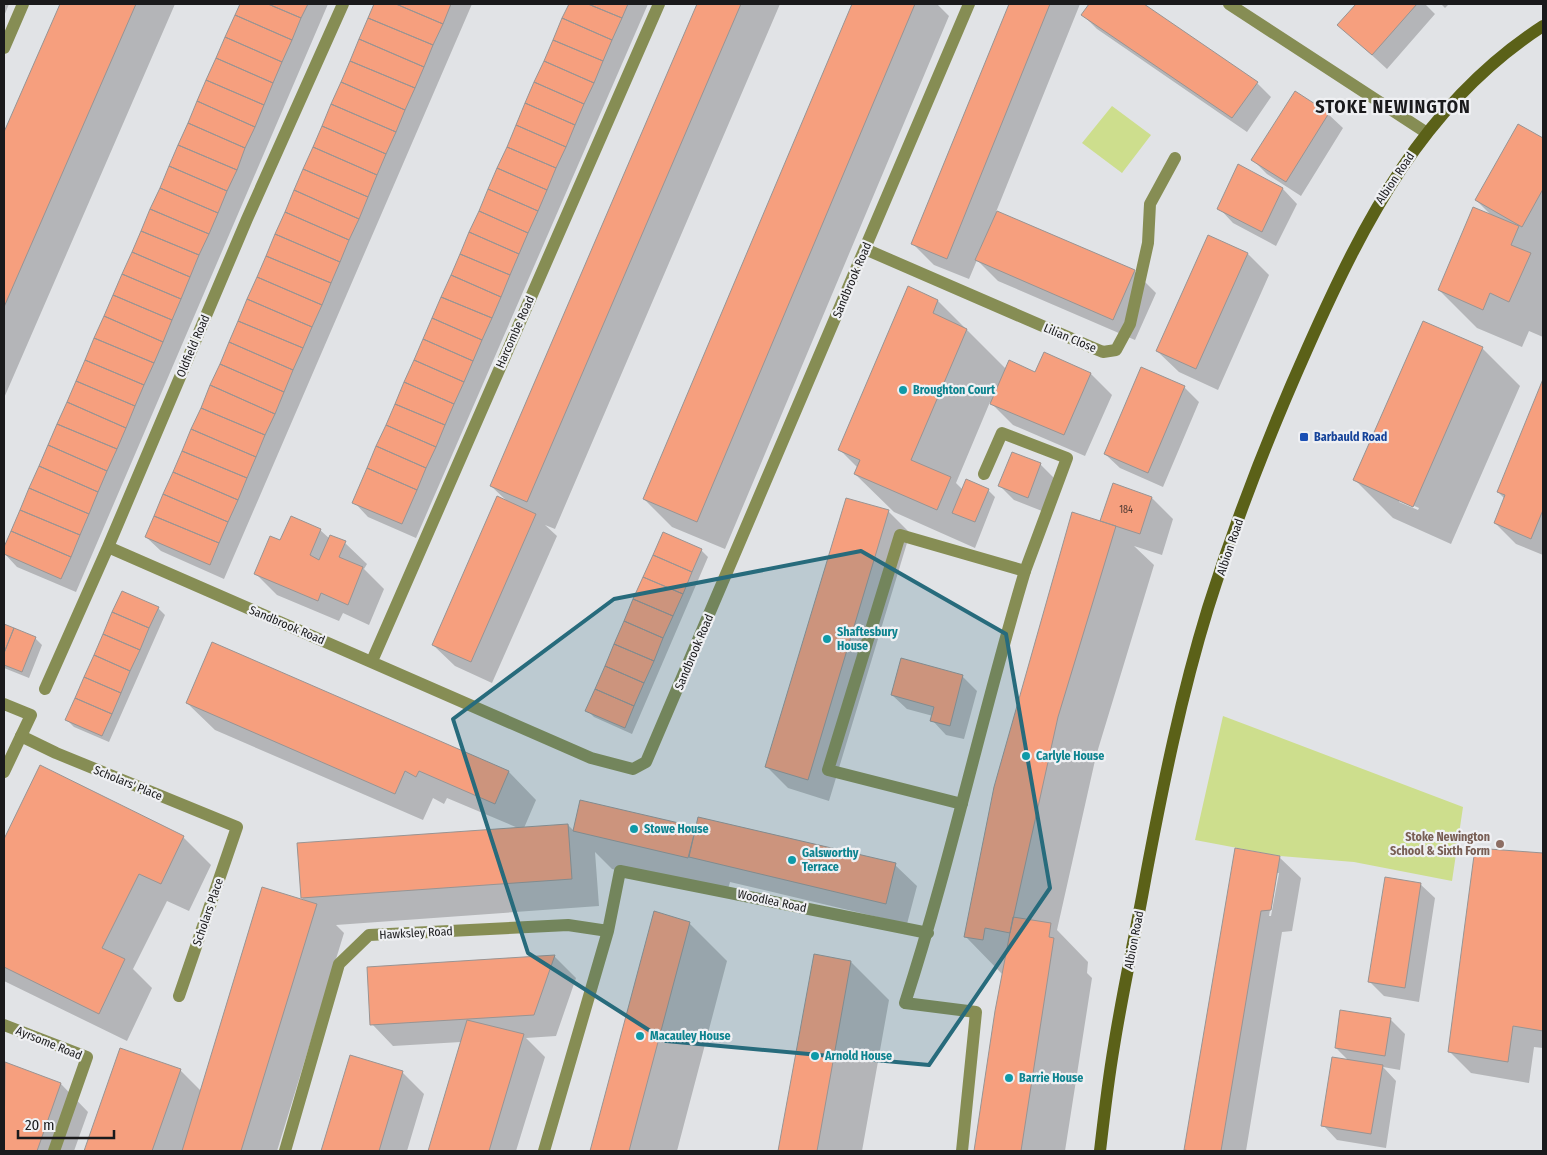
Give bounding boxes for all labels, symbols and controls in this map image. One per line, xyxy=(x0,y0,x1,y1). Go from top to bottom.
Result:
district label: STOKE NEWINGTON xyxy=(1315,96,1471,118)
street label: Albion Road xyxy=(1373,150,1417,206)
street label: Sandbrook Road xyxy=(830,240,874,320)
street label: Harcombe Road xyxy=(493,294,537,370)
street label: Oldfield Road xyxy=(174,313,212,379)
street label: Lilian Close xyxy=(1041,321,1099,355)
place label: Broughton Court xyxy=(913,383,996,397)
marker: Broughton Court xyxy=(897,384,909,396)
place label: Barbauld Road xyxy=(1314,430,1387,444)
marker: Barbauld Road xyxy=(1298,431,1310,443)
house number: 184 xyxy=(1119,504,1133,516)
street label: Albion Road xyxy=(1214,517,1246,577)
street label: Sandbrook Road xyxy=(247,603,327,647)
street label: Sandbrook Road xyxy=(672,612,716,692)
place label: Shaftesbury House xyxy=(837,625,898,653)
marker: Shaftesbury House xyxy=(821,633,833,645)
place label: Carlyle House xyxy=(1036,749,1104,763)
marker: Carlyle House xyxy=(1020,750,1032,762)
street label: Scholars' Place xyxy=(92,763,164,803)
place label: Stowe House xyxy=(644,822,709,836)
marker: Stowe House xyxy=(628,823,640,835)
place label: Stoke Newington School & Sixth Form xyxy=(1390,830,1490,858)
marker: Stoke Newington School & Sixth Form xyxy=(1494,838,1506,850)
place label: Galsworthy Terrace xyxy=(802,846,859,874)
marker: Galsworthy Terrace xyxy=(786,854,798,866)
street label: Scholars Place xyxy=(190,876,226,948)
street label: Woodlea Road xyxy=(736,887,808,915)
street label: Albion Road xyxy=(1121,910,1147,970)
street label: Hawksley Road xyxy=(379,924,453,942)
street label: Ayrsome Road xyxy=(14,1023,84,1063)
place label: Macauley House xyxy=(650,1029,731,1043)
marker: Macauley House xyxy=(634,1030,646,1042)
place label: Arnold House xyxy=(824,1049,892,1063)
marker: Arnold House xyxy=(809,1050,821,1062)
place label: Barrie House xyxy=(1019,1071,1083,1085)
marker: Barrie House xyxy=(1003,1072,1015,1084)
scale bar xyxy=(18,1108,114,1140)
text: 20 m xyxy=(25,1116,55,1134)

